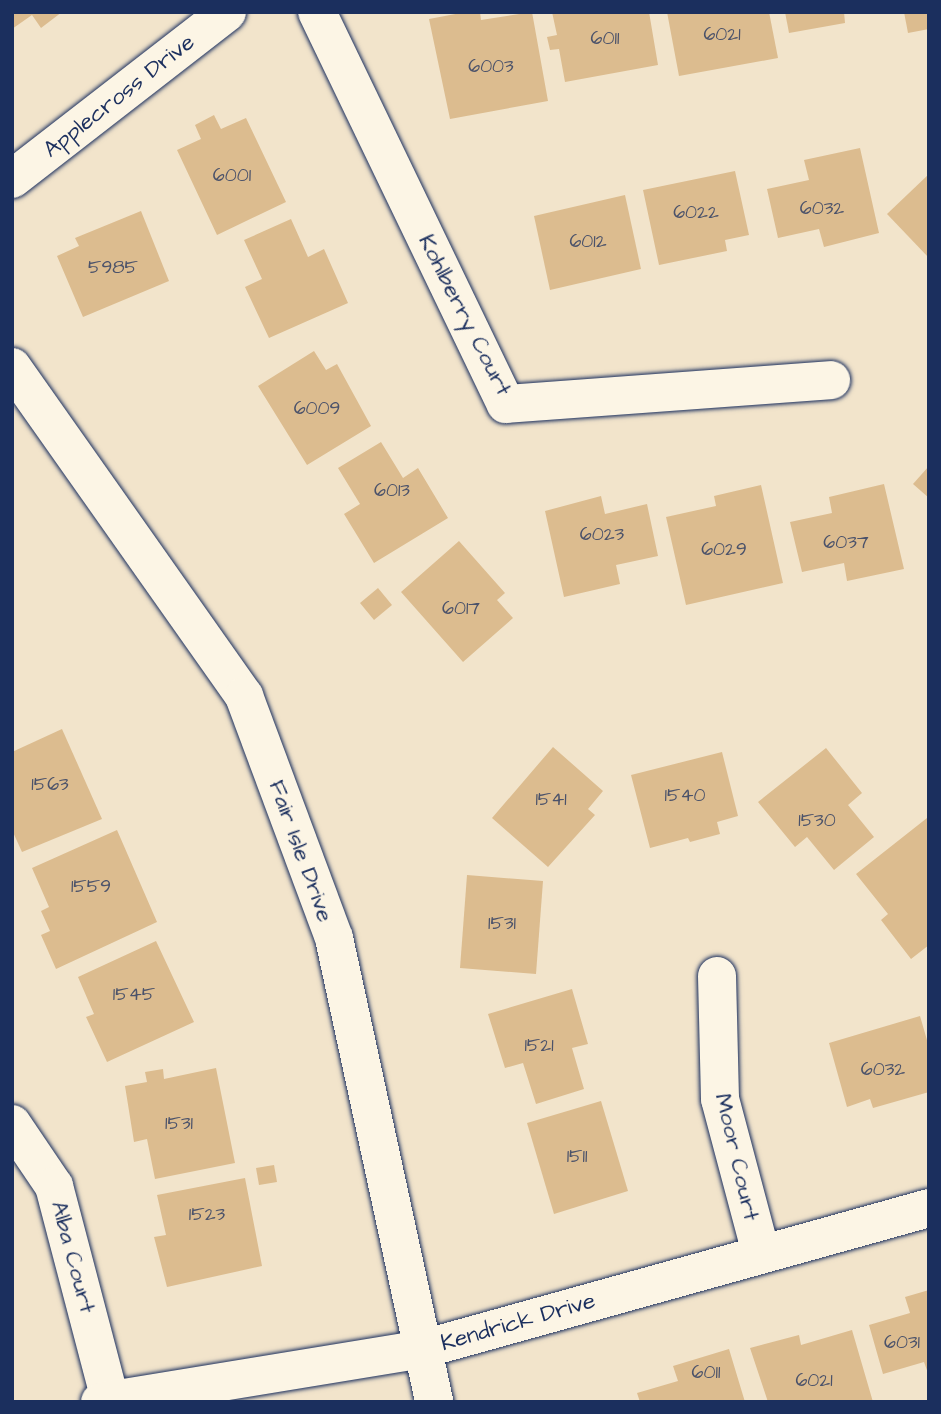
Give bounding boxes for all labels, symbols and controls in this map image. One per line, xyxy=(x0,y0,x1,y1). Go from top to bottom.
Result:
house number: 6021 xyxy=(703,24,741,46)
street label: Applecross Drive xyxy=(38,28,200,164)
house number: 6011 xyxy=(591,28,619,50)
house number: 6003 xyxy=(468,56,514,78)
house number: 6001 xyxy=(213,165,251,187)
house number: 6032 xyxy=(800,198,844,220)
house number: 6022 xyxy=(673,202,719,224)
street label: Kohlberry Court xyxy=(412,230,518,400)
house number: 6012 xyxy=(569,231,607,253)
house number: 5985 xyxy=(88,257,138,279)
house number: 6009 xyxy=(294,398,340,420)
house number: 6013 xyxy=(374,480,410,502)
house number: 6023 xyxy=(580,524,624,546)
house number: 6037 xyxy=(823,532,869,554)
house number: 6029 xyxy=(701,539,747,561)
house number: 6017 xyxy=(442,598,480,620)
house number: 1563 xyxy=(31,774,69,796)
street label: Fair Isle Drive xyxy=(263,776,339,926)
house number: 1540 xyxy=(665,785,705,807)
house number: 1541 xyxy=(535,789,567,811)
house number: 1530 xyxy=(798,810,836,832)
house number: 1559 xyxy=(71,876,111,898)
house number: 1531 xyxy=(488,913,516,935)
house number: 1545 xyxy=(113,984,155,1006)
house number: 1521 xyxy=(524,1035,554,1057)
house number: 6032 xyxy=(861,1059,905,1081)
street label: Moor Court xyxy=(709,1091,765,1223)
house number: 1531 xyxy=(165,1113,193,1135)
house number: 1511 xyxy=(567,1146,587,1168)
street label: Alba Court xyxy=(45,1198,101,1316)
house number: 1523 xyxy=(189,1204,225,1226)
street label: Kendrick Drive xyxy=(438,1287,598,1357)
house number: 6031 xyxy=(884,1332,920,1354)
house number: 6011 xyxy=(692,1362,720,1384)
house number: 6021 xyxy=(795,1370,833,1392)

